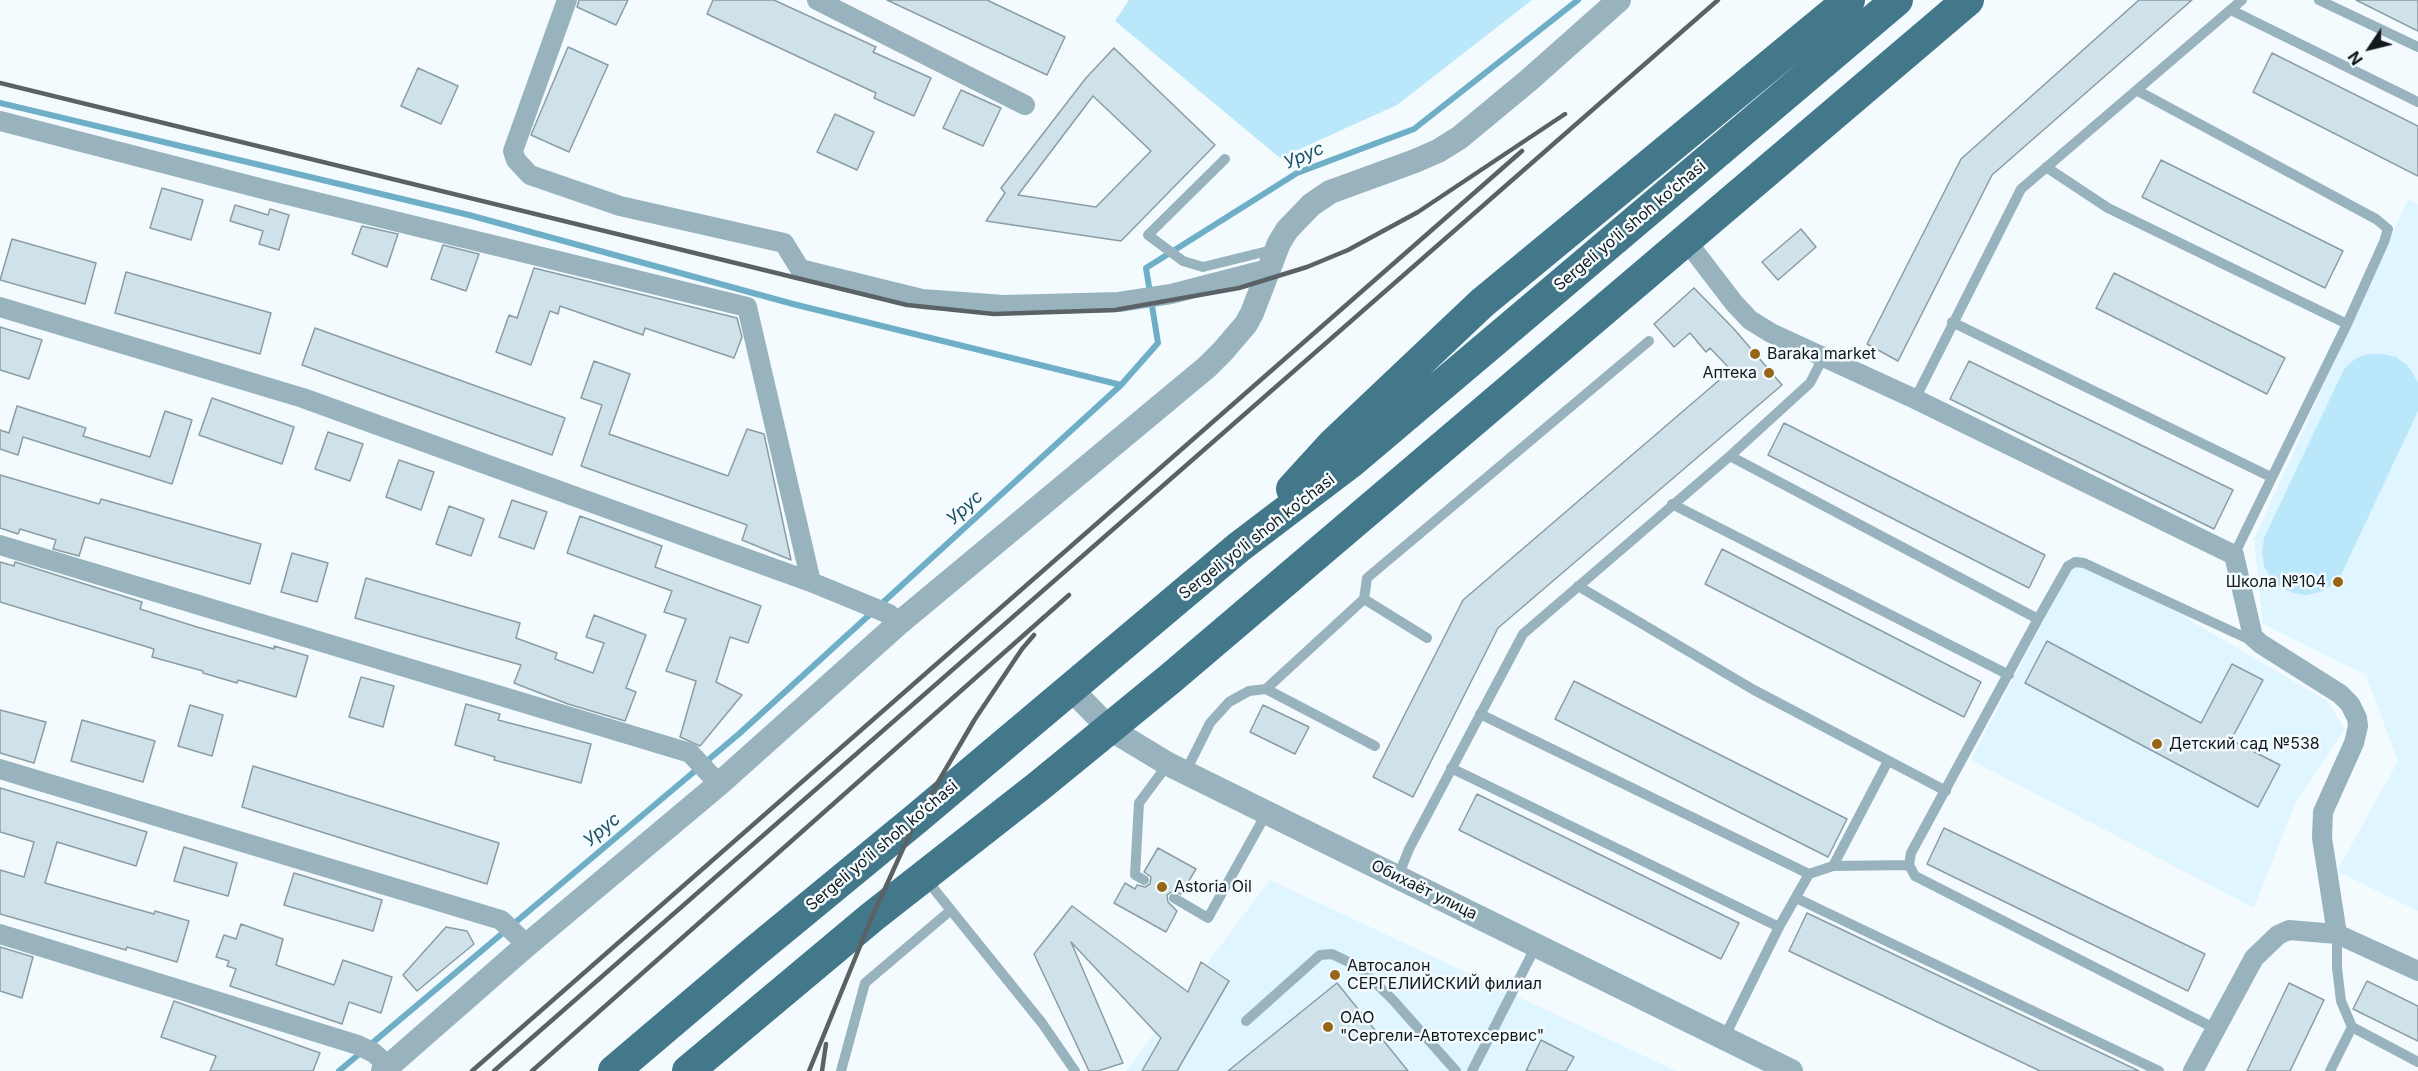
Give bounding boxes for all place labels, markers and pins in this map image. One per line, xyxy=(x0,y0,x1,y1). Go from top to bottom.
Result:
place label: Baraka market xyxy=(1767,344,1876,364)
marker: Baraka market xyxy=(1748,347,1762,361)
place label: Аптека xyxy=(1702,363,1757,383)
marker: Аптека xyxy=(1762,366,1776,380)
place label: Школа №104 xyxy=(2226,572,2326,592)
marker: Школа №104 xyxy=(2331,575,2345,589)
place label: Детский сад №538 xyxy=(2169,734,2320,754)
marker: Детский сад №538 xyxy=(2150,737,2164,751)
place label: Astoria Oil xyxy=(1174,877,1252,897)
marker: Astoria Oil xyxy=(1155,880,1169,894)
place label: Автосалон СЕРГЕЛИЙСКИЙ филиал xyxy=(1347,956,1542,994)
marker: Автосалон СЕРГЕЛИЙСКИЙ филиал xyxy=(1328,968,1342,982)
place label: ОАО "Сергели-Автотехсервис" xyxy=(1340,1008,1544,1046)
marker: ОАО "Сергели-Автотехсервис" xyxy=(1321,1020,1335,1034)

